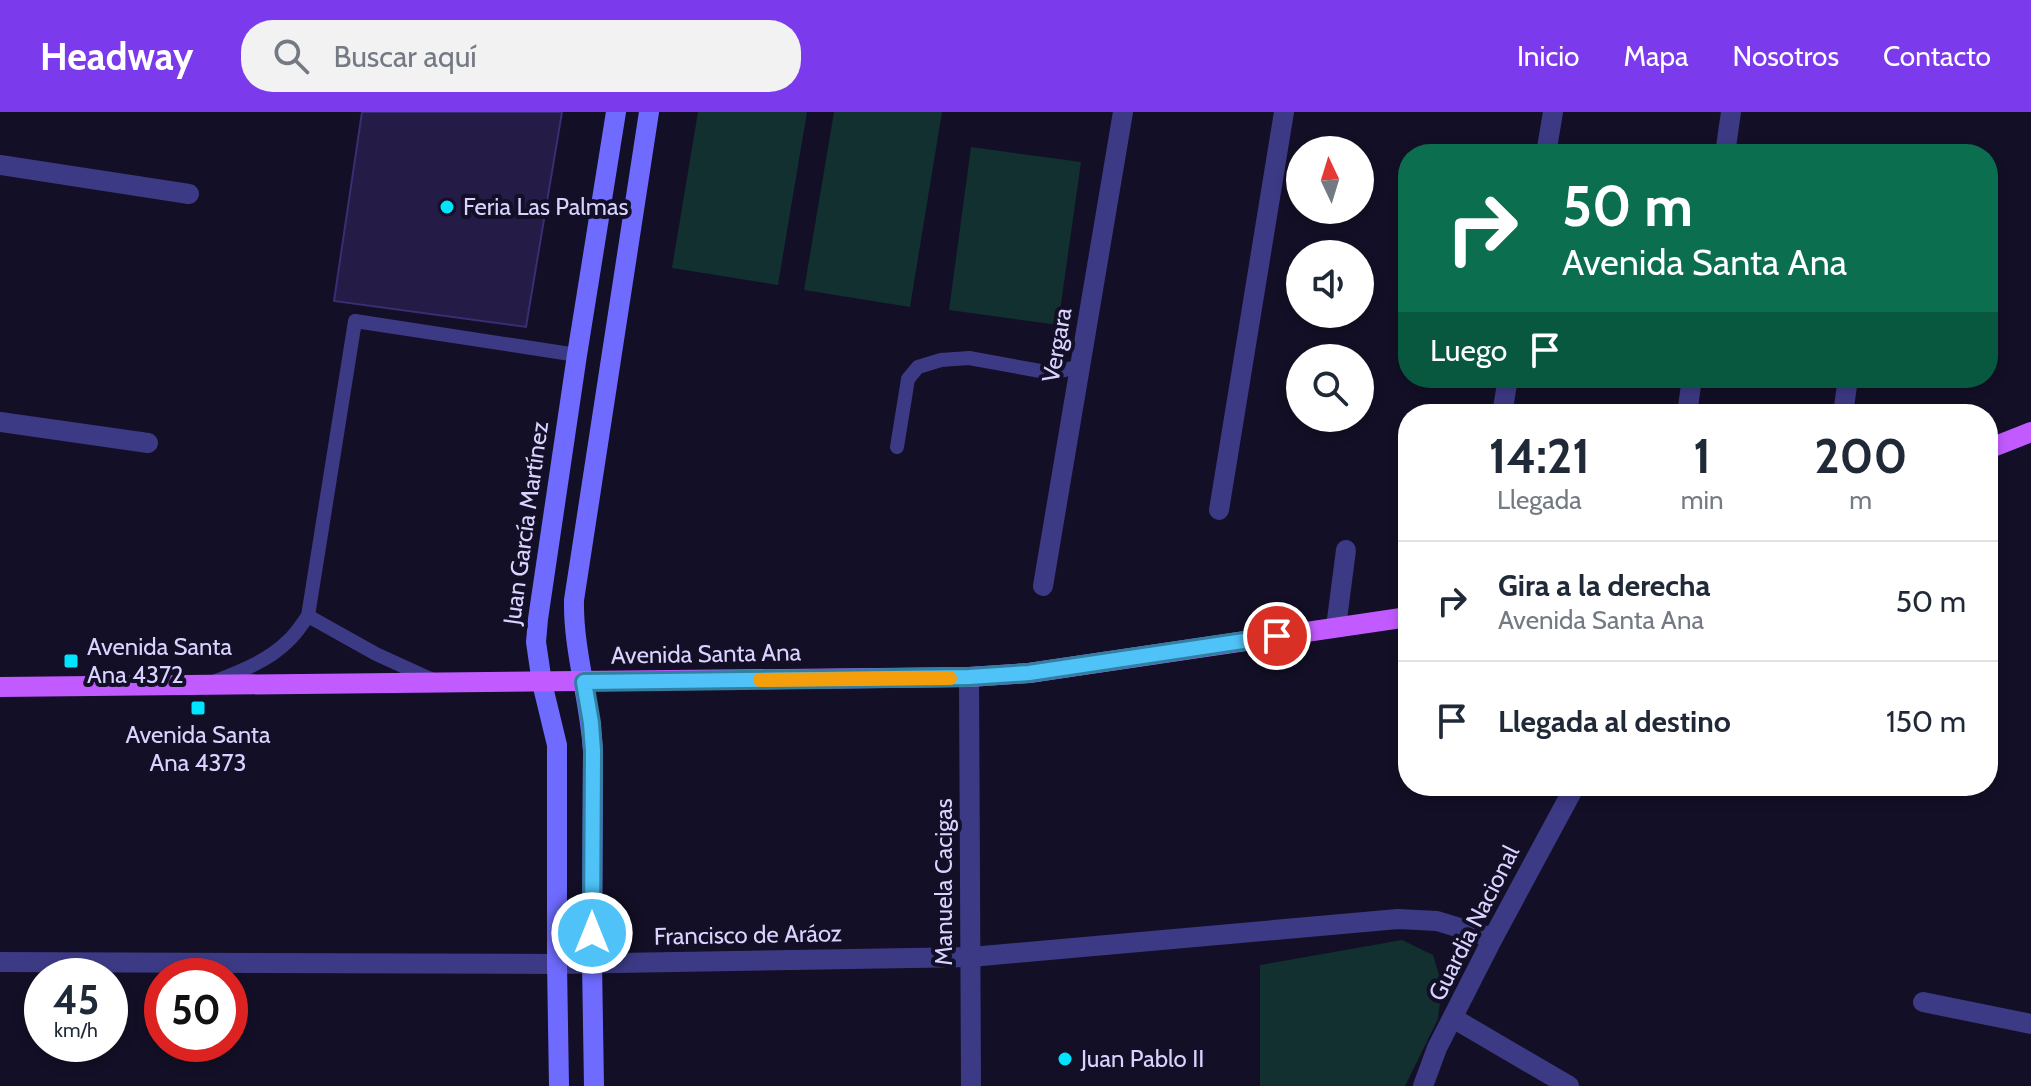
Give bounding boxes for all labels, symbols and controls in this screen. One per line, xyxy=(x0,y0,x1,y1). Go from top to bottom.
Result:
search box xyxy=(241,20,801,92)
text: Headway xyxy=(40,33,193,80)
icon: search xyxy=(269,34,313,78)
text: Buscar aquí xyxy=(333,38,477,75)
text: Inicio xyxy=(1517,39,1580,73)
text: Mapa xyxy=(1624,39,1689,73)
text: Nosotros xyxy=(1733,39,1839,73)
text: Contacto xyxy=(1883,39,1991,73)
north arrow xyxy=(1286,136,1374,224)
map controls xyxy=(1286,136,1374,432)
text: 50 m xyxy=(1562,172,1693,240)
icon: right xyxy=(1430,176,1534,280)
place label: Feria Las Palmas xyxy=(463,192,628,221)
marker: Feria Las Palmas xyxy=(438,198,456,216)
button: sound xyxy=(1286,240,1374,328)
text: Avenida Santa Ana xyxy=(1562,240,1847,284)
street label: Vergara xyxy=(1036,305,1077,385)
icon: arrive xyxy=(1523,328,1567,372)
text: Luego xyxy=(1430,332,1507,369)
button: search xyxy=(1286,344,1374,432)
street label: Juan García Martínez xyxy=(497,419,554,628)
text: 14:21 xyxy=(1489,427,1590,485)
text: 1 xyxy=(1693,427,1711,485)
text: 200 xyxy=(1814,427,1907,485)
text: Llegada xyxy=(1497,484,1582,516)
text: min xyxy=(1681,484,1723,516)
text: m xyxy=(1849,484,1872,516)
text: Gira a la derecha xyxy=(1498,567,1710,604)
icon: right xyxy=(1430,579,1474,623)
text: 50 m xyxy=(1896,583,1966,620)
pin xyxy=(1243,602,1311,670)
text: Avenida Santa Ana xyxy=(1498,604,1704,636)
icon: arrive xyxy=(1255,614,1299,658)
place label: Avenida Santa Ana 4372 xyxy=(87,632,232,689)
street label: Avenida Santa Ana xyxy=(611,637,802,670)
marker: Avenida Santa Ana 4372 xyxy=(62,652,80,670)
marker: Avenida Santa Ana 4373 xyxy=(189,699,207,717)
icon: arrive xyxy=(1430,699,1474,743)
text: Llegada al destino xyxy=(1498,703,1731,740)
text: 150 m xyxy=(1886,703,1966,740)
place label: Avenida Santa Ana 4373 xyxy=(126,720,271,777)
street label: Manuela Cacigas xyxy=(929,798,958,966)
street label: Guardia Nacional xyxy=(1422,840,1525,1005)
position arrow xyxy=(550,891,634,975)
street label: Francisco de Aráoz xyxy=(654,918,842,951)
speed limit sign: 50 xyxy=(144,958,248,1062)
text: 45 xyxy=(53,975,99,1024)
text: km/h xyxy=(54,1018,98,1042)
place label: Juan Pablo II xyxy=(1080,1044,1204,1073)
marker: Juan Pablo II xyxy=(1056,1050,1074,1068)

